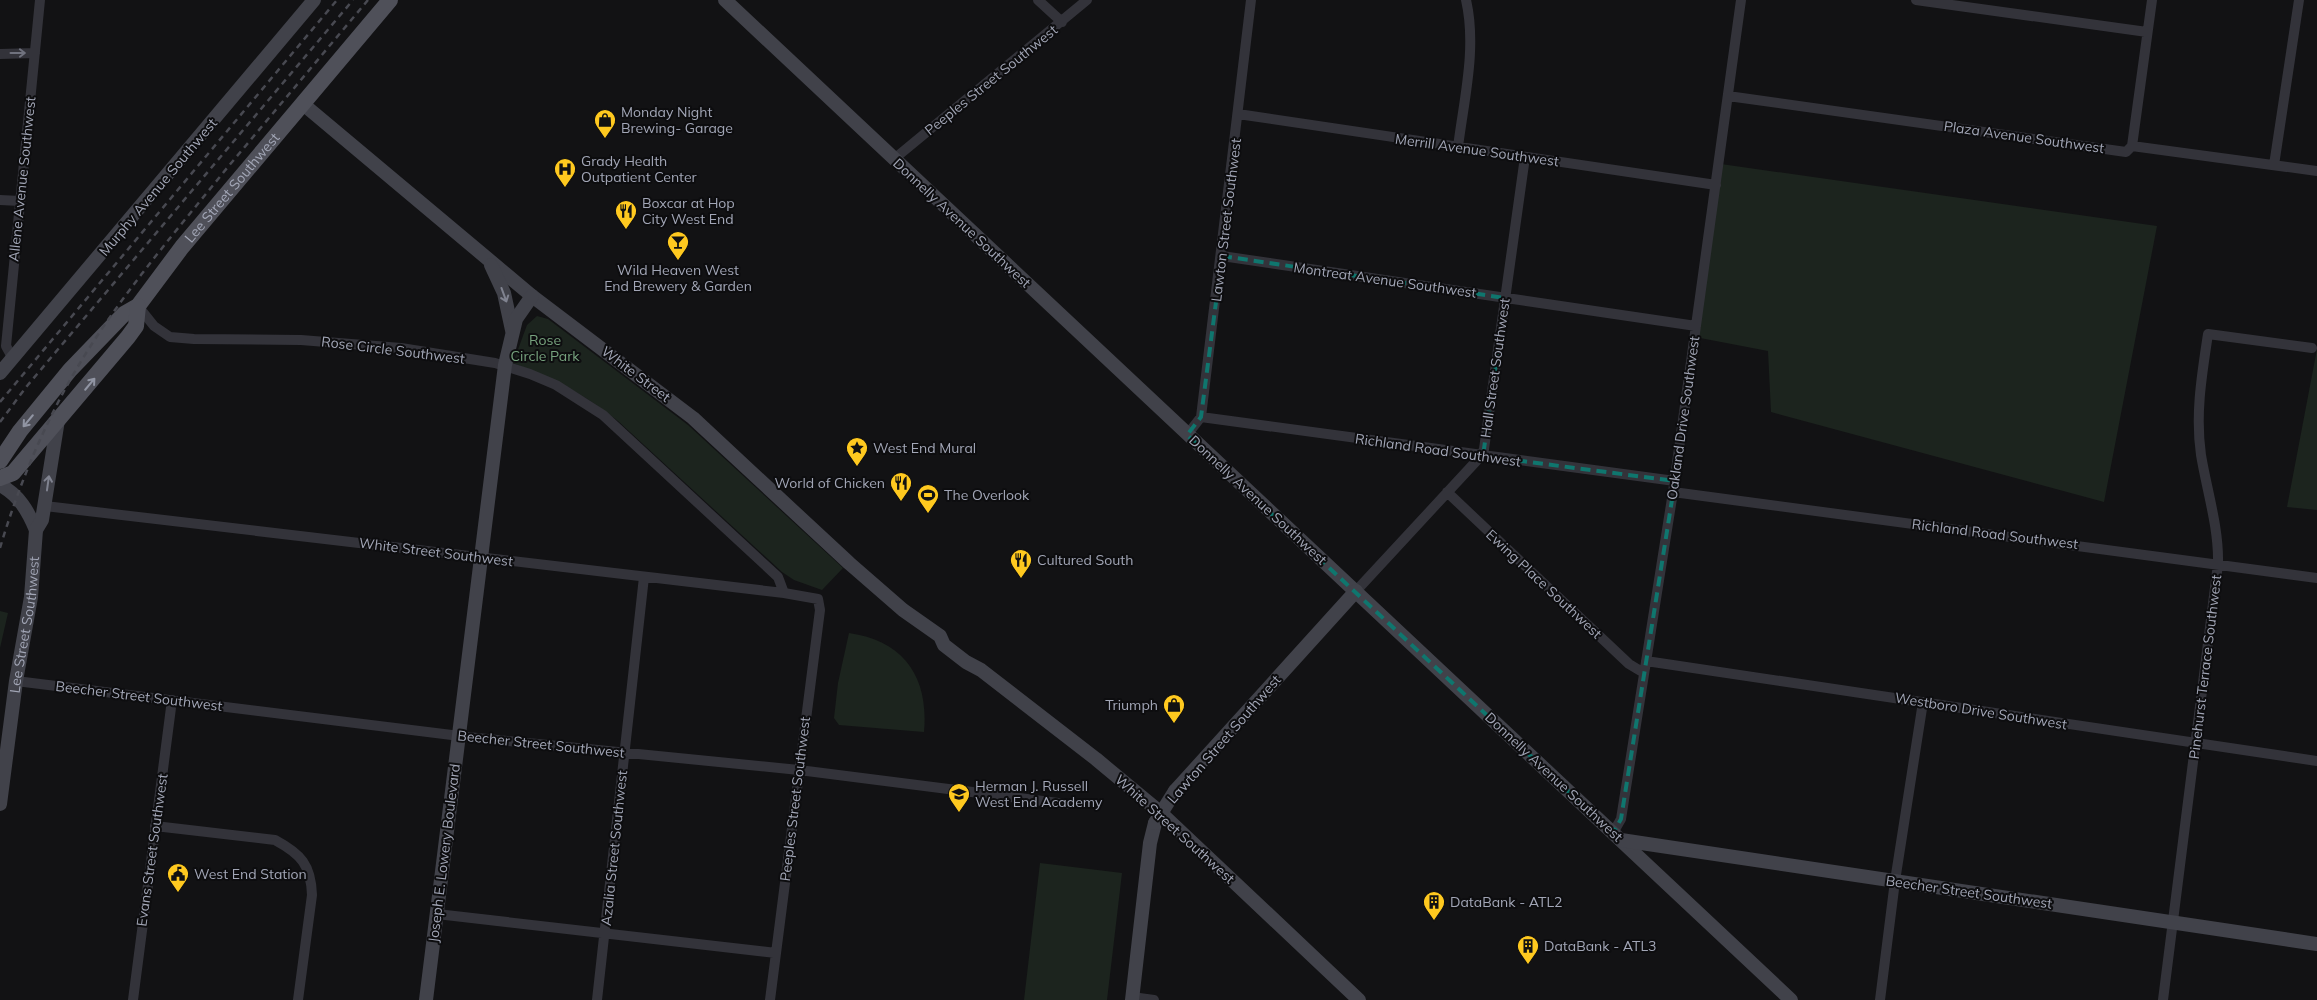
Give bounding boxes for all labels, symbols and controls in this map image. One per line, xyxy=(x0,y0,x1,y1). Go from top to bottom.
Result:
street label: Peeples Street Southwest xyxy=(921,21,1061,139)
one-way arrow xyxy=(9,48,25,58)
street label: Allene Avenue Southwest xyxy=(4,96,40,262)
place label: Monday Night Brewing- Garage xyxy=(621,103,733,137)
shop icon: Monday Night Brewing- Garage xyxy=(593,108,617,139)
street label: Murphy Avenue Southwest xyxy=(95,114,221,260)
street label: Plaza Avenue Southwest xyxy=(1943,117,2105,157)
street label: Lee Street Southwest xyxy=(181,129,283,246)
street label: Merrill Avenue Southwest xyxy=(1394,130,1560,170)
street label: Lawton Street Southwest xyxy=(1207,137,1245,303)
place label: Grady Health Outpatient Center xyxy=(581,152,698,186)
street label: Donnelly Avenue Southwest xyxy=(889,154,1035,292)
hospital icon: Grady Health Outpatient Center xyxy=(553,157,577,188)
place label: Boxcar at Hop City West End xyxy=(642,194,735,228)
restaurant icon: Boxcar at Hop City West End xyxy=(614,199,638,230)
bar icon: Wild Heaven West End Brewery & Garden xyxy=(666,230,690,261)
street label: Montreat Avenue Southwest xyxy=(1292,258,1478,302)
place label: Wild Heaven West End Brewery & Garden xyxy=(604,261,752,295)
one-way arrow xyxy=(500,286,509,302)
street label: Hall Street Southwest xyxy=(1476,297,1514,439)
park label: Rose Circle Park xyxy=(511,331,580,365)
street label: Rose Circle Southwest xyxy=(320,332,466,368)
street label: Oakland Drive Southwest xyxy=(1663,335,1703,501)
street label: White Street xyxy=(598,342,674,406)
one-way arrow xyxy=(84,377,95,390)
one-way arrow xyxy=(22,414,34,427)
street label: Richland Road Southwest xyxy=(1354,429,1522,471)
street label: Donnelly Avenue Southwest xyxy=(1185,431,1331,569)
place icon: West End Mural xyxy=(845,436,869,467)
place label: West End Mural xyxy=(873,439,976,457)
restaurant icon: World of Chicken xyxy=(889,471,913,502)
place label: World of Chicken xyxy=(775,474,885,492)
one-way arrow xyxy=(43,476,53,492)
sports icon: The Overlook xyxy=(916,483,940,514)
place label: The Overlook xyxy=(944,486,1030,504)
street label: Richland Road Southwest xyxy=(1911,515,2079,553)
street label: Ewing Place Southwest xyxy=(1482,526,1606,643)
street label: White Street Southwest xyxy=(358,534,514,570)
restaurant icon: Cultured South xyxy=(1009,548,1033,579)
place label: Cultured South xyxy=(1037,551,1133,569)
street label: Lee Street Southwest xyxy=(6,556,43,694)
street label: Pinehurst Terrace Southwest xyxy=(2185,574,2225,760)
street label: Lawton Street Southwest xyxy=(1163,671,1285,807)
street label: Beecher Street Southwest xyxy=(55,677,224,715)
street label: Westboro Drive Southwest xyxy=(1894,689,2068,734)
shop icon: Triumph xyxy=(1162,693,1186,724)
place label: Triumph xyxy=(1105,696,1158,714)
street label: Donnelly Avenue Southwest xyxy=(1481,708,1627,846)
street label: Peeples Street Southwest xyxy=(776,716,814,882)
street label: Beecher Street Southwest xyxy=(457,726,626,762)
street label: Joseph E. Lowery Boulevard xyxy=(424,763,464,943)
street label: Azalia Street Southwest xyxy=(597,769,631,927)
street label: White Street Southwest xyxy=(1111,771,1239,888)
street label: Evans Street Southwest xyxy=(132,772,172,928)
place label: Herman J. Russell West End Academy xyxy=(975,777,1103,811)
school or university icon: Herman J. Russell West End Academy xyxy=(947,782,971,813)
public building icon: West End Station xyxy=(166,862,190,893)
place label: West End Station xyxy=(194,865,307,883)
street label: Beecher Street Southwest xyxy=(1885,871,2053,913)
building icon: DataBank - ATL2 xyxy=(1422,890,1446,921)
place label: DataBank - ATL2 xyxy=(1450,893,1563,911)
building icon: DataBank - ATL3 xyxy=(1516,934,1540,965)
place label: DataBank - ATL3 xyxy=(1544,937,1657,955)

